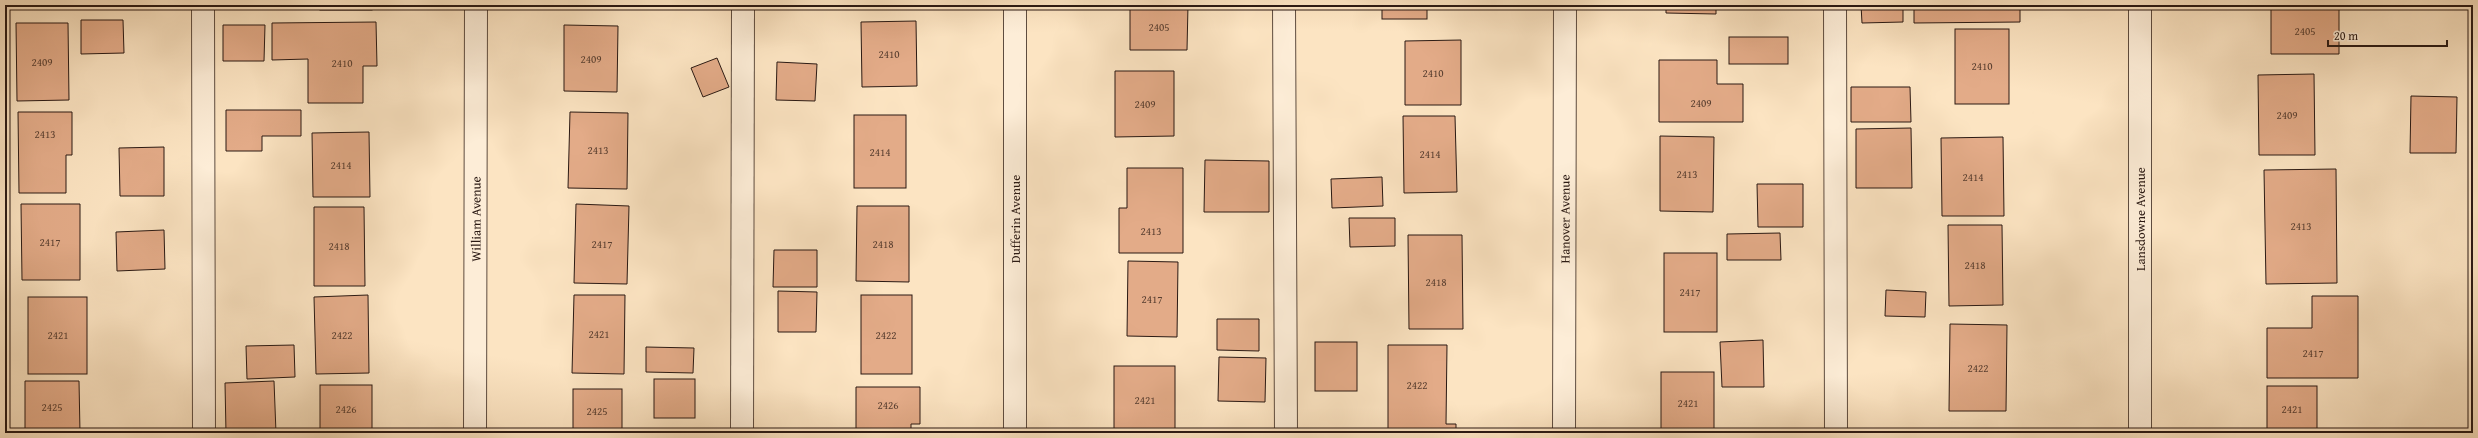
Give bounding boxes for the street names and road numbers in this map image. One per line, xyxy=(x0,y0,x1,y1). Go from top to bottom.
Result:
street label: Lansdowne Avenue xyxy=(2131,167,2150,271)
street label: Hanover Avenue xyxy=(1555,174,1574,264)
street label: Dufferin Avenue xyxy=(1006,175,1025,263)
street label: William Avenue xyxy=(466,176,485,262)

